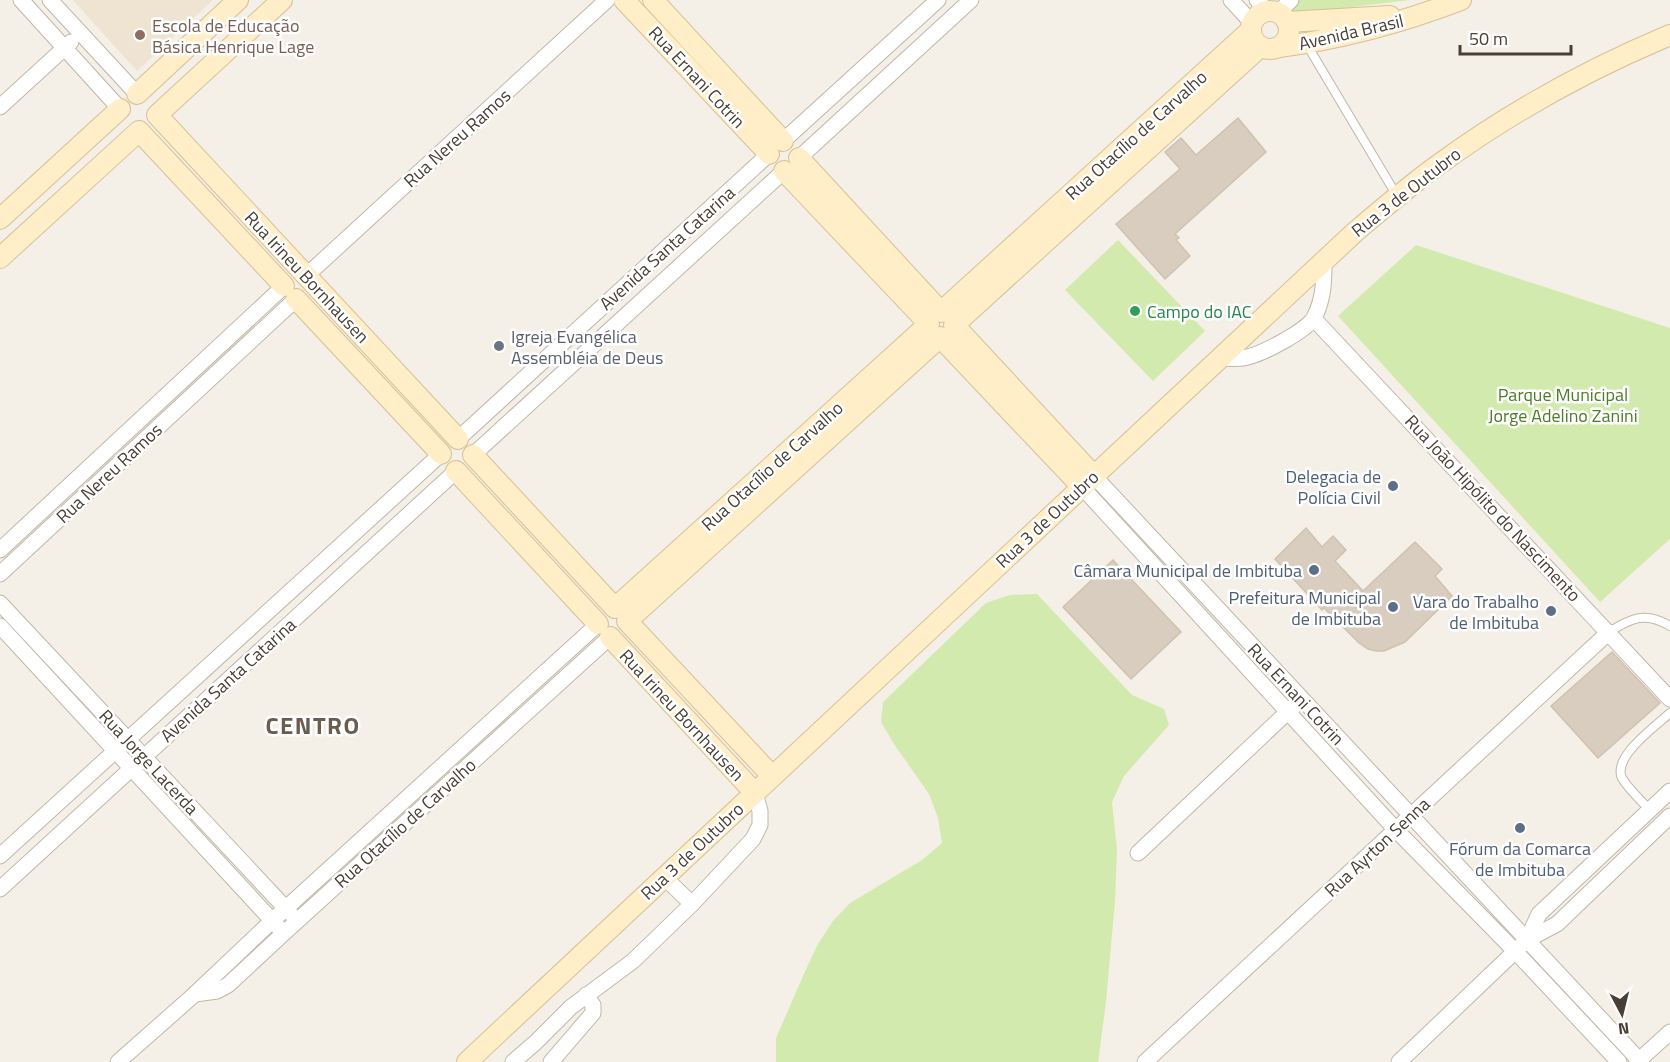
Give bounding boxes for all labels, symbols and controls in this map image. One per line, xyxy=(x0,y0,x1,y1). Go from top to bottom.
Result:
street label: Avenida Brasil xyxy=(1296,7,1406,57)
place label: Escola de Educação Básica Henrique Lage xyxy=(152,12,314,60)
scale bar xyxy=(1460,18,1571,56)
street label: Rua Ernani Cotrin xyxy=(642,20,752,134)
text: 50 m xyxy=(1469,25,1508,52)
marker: Escola de Educação Básica Henrique Lage xyxy=(133,28,147,42)
street label: Rua Otacílio de Carvalho xyxy=(1059,64,1213,206)
street label: Rua Nereu Ramos xyxy=(397,82,517,194)
street label: Rua 3 de Outubro xyxy=(1345,141,1467,243)
street label: Avenida Santa Catarina xyxy=(593,179,741,317)
street label: Rua Irineu Bornhausen xyxy=(238,205,376,349)
place label: Campo do IAC xyxy=(1147,298,1252,325)
marker: Campo do IAC xyxy=(1128,304,1142,318)
place label: Igreja Evangélica Assembléia de Deus xyxy=(511,323,663,371)
marker: Igreja Evangélica Assembléia de Deus xyxy=(492,339,506,353)
park label: Parque Municipal Jorge Adelino Zanini xyxy=(1488,381,1638,429)
street label: Rua Otacílio de Carvalho xyxy=(695,395,849,537)
street label: Rua João Hipólito do Nascimento xyxy=(1399,408,1587,608)
street label: Rua Nereu Ramos xyxy=(50,417,168,529)
place label: Delegacia de Polícia Civil xyxy=(1285,463,1381,511)
street label: Rua 3 de Outubro xyxy=(989,464,1105,574)
marker: Delegacia de Polícia Civil xyxy=(1386,479,1400,493)
place label: Câmara Municipal de Imbituba xyxy=(1073,557,1302,584)
marker: Câmara Municipal de Imbituba xyxy=(1307,563,1321,577)
place label: Prefeitura Municipal de Imbituba xyxy=(1229,584,1381,632)
place label: Vara do Trabalho de Imbituba xyxy=(1413,588,1539,636)
marker: Prefeitura Municipal de Imbituba xyxy=(1386,600,1400,614)
marker: Vara do Trabalho de Imbituba xyxy=(1544,604,1558,618)
street label: Avenida Santa Catarina xyxy=(154,611,302,749)
street label: Rua Ernani Cotrin xyxy=(1241,637,1351,751)
street label: Rua Irineu Bornhausen xyxy=(613,643,751,787)
street label: Rua Jorge Lacerda xyxy=(93,703,205,821)
district label: CENTRO xyxy=(265,707,361,743)
street label: Rua Otacílio de Carvalho xyxy=(328,752,482,894)
street label: Rua Ayrton Senna xyxy=(1318,791,1436,903)
street label: Rua 3 de Outubro xyxy=(634,796,750,906)
marker: Fórum da Comarca de Imbituba xyxy=(1513,821,1527,835)
place label: Fórum da Comarca de Imbituba xyxy=(1449,835,1591,883)
north arrow xyxy=(1592,984,1652,1044)
text: N xyxy=(1617,1016,1631,1041)

